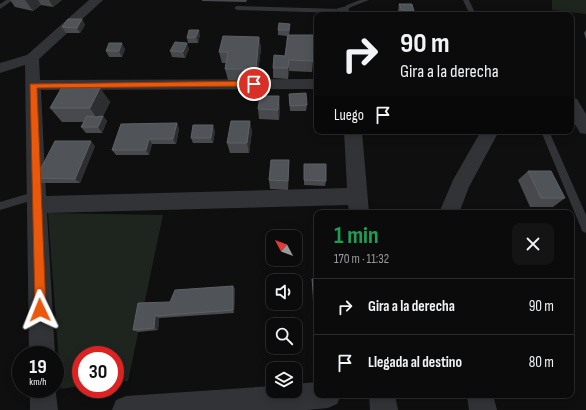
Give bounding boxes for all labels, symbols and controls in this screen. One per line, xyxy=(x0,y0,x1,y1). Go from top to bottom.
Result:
text: 90 m xyxy=(400,27,450,60)
icon: right xyxy=(334,28,386,80)
text: Gira a la derecha xyxy=(400,61,499,82)
pin xyxy=(237,67,271,101)
icon: arrive xyxy=(243,73,265,95)
icon: arrive xyxy=(372,104,394,126)
text: Luego xyxy=(334,106,364,125)
text: 1 min xyxy=(334,221,379,250)
button: close xyxy=(512,223,554,265)
north arrow xyxy=(266,230,302,266)
map controls xyxy=(266,230,302,398)
text: 170 m · 11:32 xyxy=(334,251,389,267)
button: sound xyxy=(266,274,302,310)
position arrow xyxy=(19,289,61,331)
icon: right xyxy=(334,296,356,318)
text: Gira a la derecha xyxy=(368,297,455,316)
text: 90 m xyxy=(529,297,554,316)
button: search xyxy=(266,318,302,354)
speed limit sign: 30 xyxy=(72,346,124,398)
icon: arrive xyxy=(334,352,356,374)
text: Llegada al destino xyxy=(368,353,462,372)
text: 80 m xyxy=(529,353,554,372)
text: 19 xyxy=(29,355,47,379)
button: layers xyxy=(266,362,302,398)
text: km/h xyxy=(29,376,47,388)

